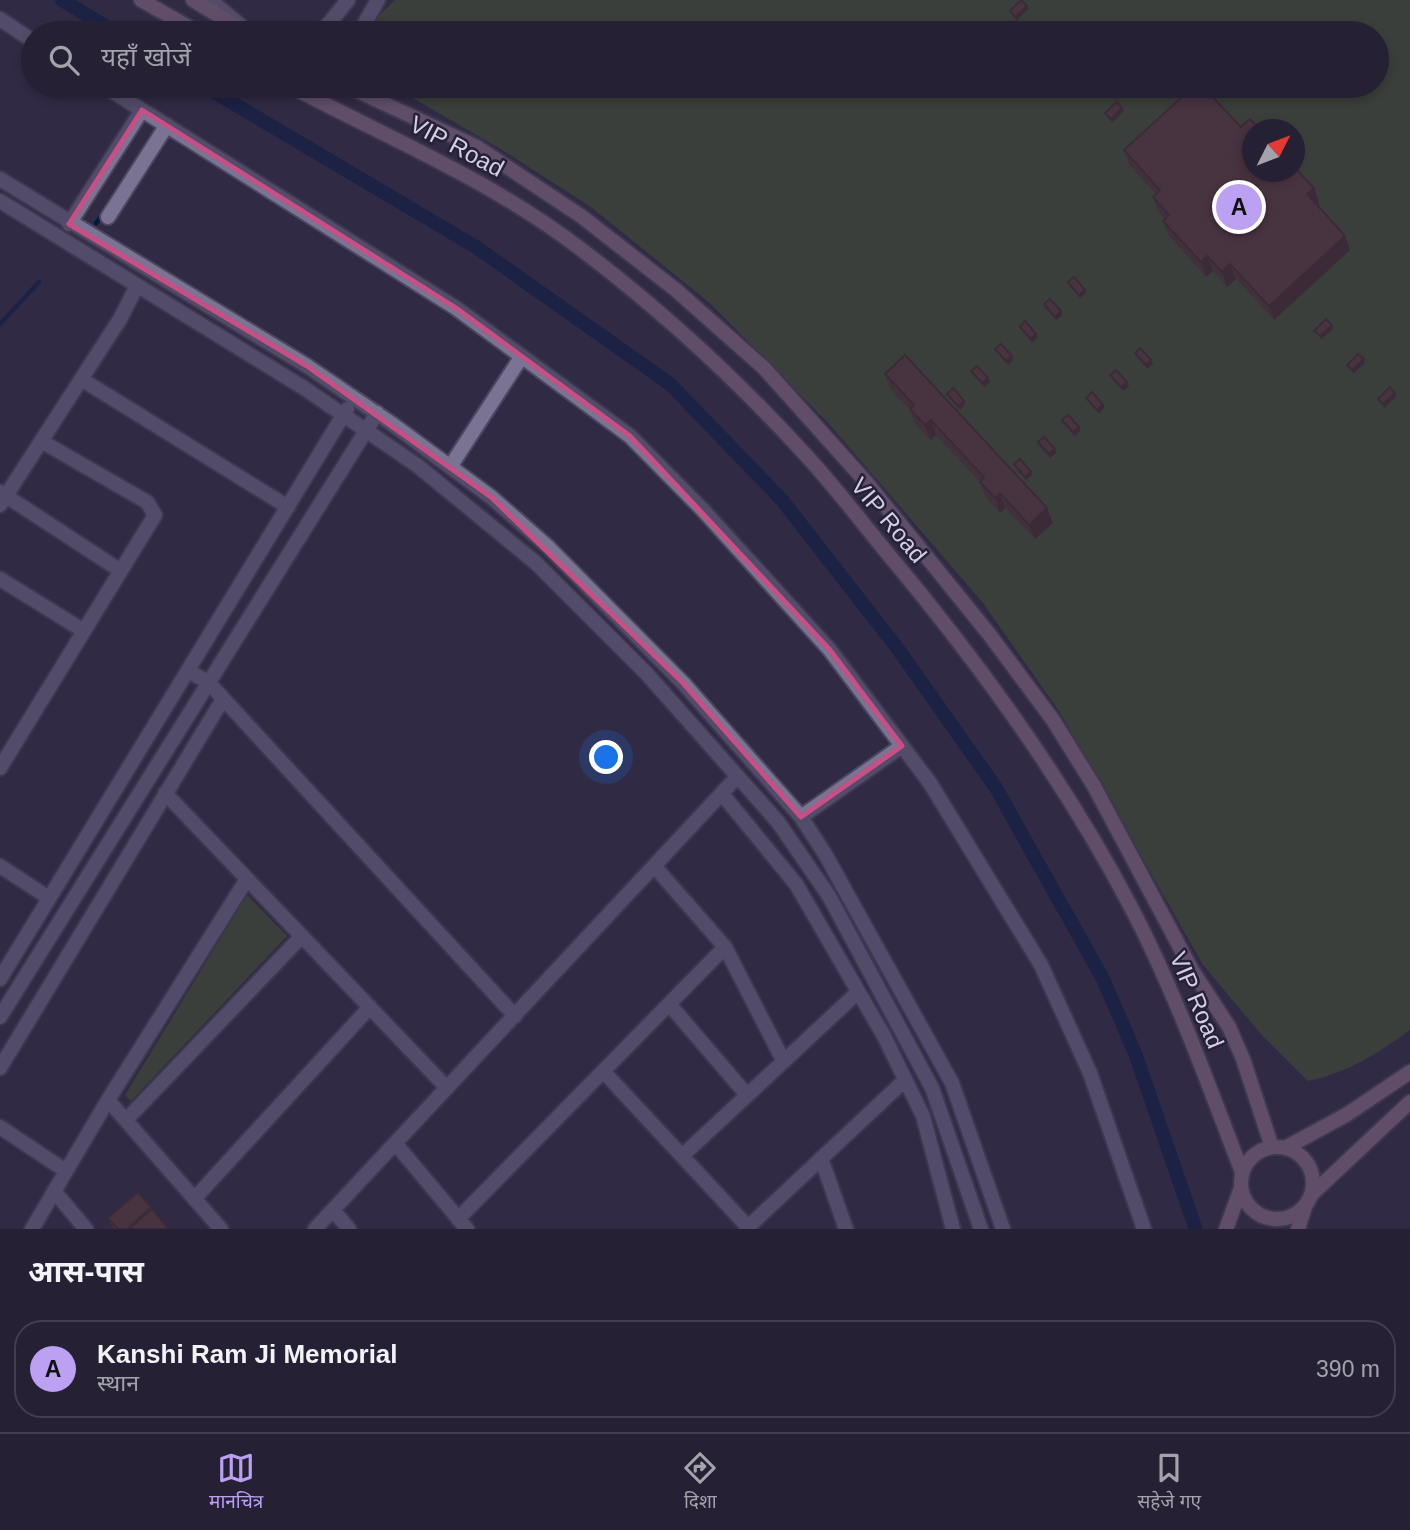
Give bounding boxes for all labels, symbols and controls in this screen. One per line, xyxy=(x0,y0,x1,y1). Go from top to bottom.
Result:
search box xyxy=(21,21,1389,98)
icon: search xyxy=(45,41,83,79)
text: यहाँ खोजें xyxy=(101,42,191,72)
street label: VIP Road xyxy=(406,110,508,182)
north arrow xyxy=(1242,119,1305,182)
pin: A xyxy=(1216,181,1262,233)
street label: VIP Road xyxy=(846,472,932,568)
your location xyxy=(589,740,623,774)
street label: VIP Road xyxy=(1165,948,1229,1052)
text: आस-पास xyxy=(28,1255,144,1288)
text: Kanshi Ram Ji Memorial xyxy=(97,1339,398,1369)
text: A xyxy=(45,1356,61,1382)
text: 390 m xyxy=(1316,1356,1380,1382)
text: स्थान xyxy=(97,1370,139,1396)
tab: मानचित्र xyxy=(209,1449,263,1516)
tab: दिशा xyxy=(681,1449,719,1516)
tab: सहेजे गए xyxy=(1137,1449,1201,1516)

